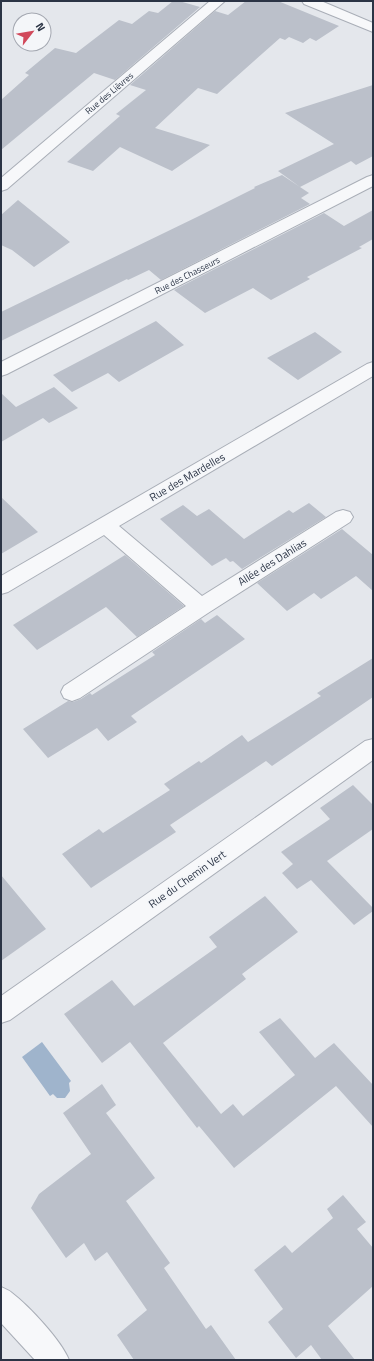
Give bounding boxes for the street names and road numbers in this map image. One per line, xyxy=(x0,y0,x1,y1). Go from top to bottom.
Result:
street label: Rue des Lièvres xyxy=(82,69,136,117)
street label: Rue des Chasseurs xyxy=(152,253,222,297)
street label: Rue des Mardelles xyxy=(146,449,228,505)
street label: Allée des Dahlias xyxy=(235,535,309,589)
street label: Rue du Chemin Vert xyxy=(145,846,229,912)

